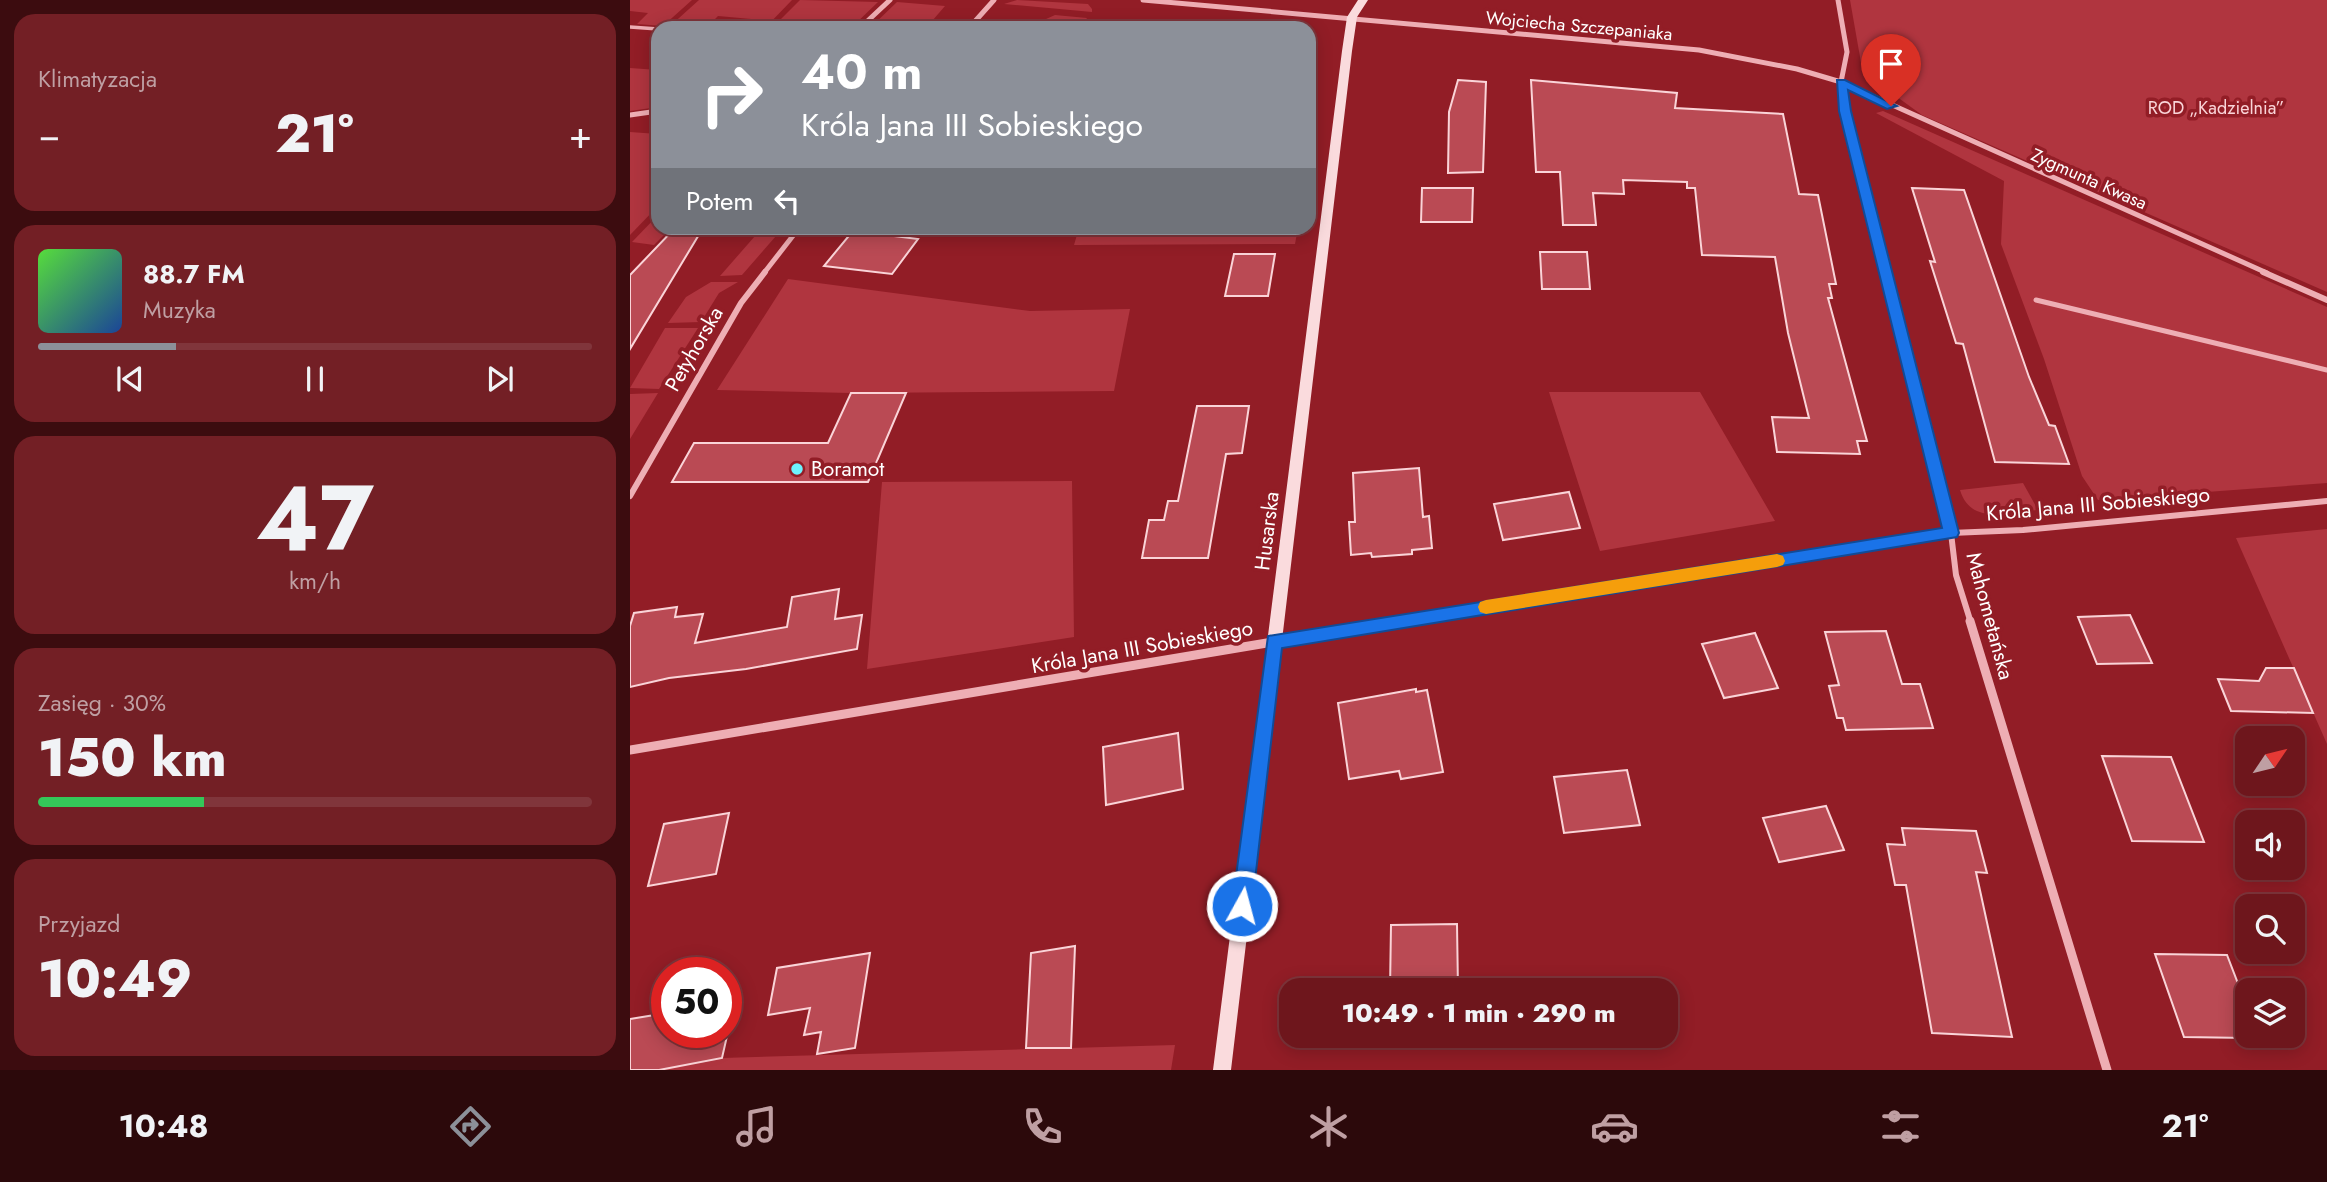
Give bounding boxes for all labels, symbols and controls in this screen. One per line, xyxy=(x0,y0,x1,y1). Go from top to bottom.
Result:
street label: Wojciecha Szczepaniaka xyxy=(1485,5,1673,47)
pin xyxy=(1861,34,1921,106)
text: 40 m xyxy=(801,37,923,107)
icon: arrive xyxy=(1872,45,1910,83)
icon: right xyxy=(686,49,777,140)
text: Klimatyzacja xyxy=(38,62,157,96)
park label: ROD „Kadzielnia” xyxy=(2148,95,2284,121)
text: 21° xyxy=(275,96,354,172)
text: Króla Jana III Sobieskiego xyxy=(801,102,1143,148)
text: − xyxy=(38,107,60,162)
text: + xyxy=(569,107,592,162)
street label: Zygmunta Kwasa xyxy=(2027,142,2151,216)
text: Potem xyxy=(686,182,754,220)
icon: left xyxy=(768,182,806,220)
text: 88.7 FM xyxy=(143,255,245,293)
text: Muzyka xyxy=(143,293,216,327)
street label: Petyhorska xyxy=(658,301,730,397)
icon: previous xyxy=(111,360,149,398)
icon: pause xyxy=(296,360,334,398)
icon: next xyxy=(481,360,519,398)
text: 47 xyxy=(256,453,374,584)
place label: Boramot xyxy=(811,454,884,484)
marker: Boramot xyxy=(789,461,805,477)
street label: Króla Jana III Sobieskiego xyxy=(1985,479,2211,529)
street label: Husarska xyxy=(1247,490,1287,572)
street label: Mahometańska xyxy=(1959,549,2021,683)
text: km/h xyxy=(289,564,341,598)
street label: Króla Jana III Sobieskiego xyxy=(1029,613,1255,681)
text: Zasięg · 30% xyxy=(38,686,166,720)
text: 150 km xyxy=(38,720,227,796)
north arrow xyxy=(2235,726,2305,796)
map controls xyxy=(2235,726,2305,1048)
button: sound xyxy=(2235,810,2305,880)
position arrow xyxy=(1205,869,1279,943)
button: search xyxy=(2235,894,2305,964)
text: Przyjazd xyxy=(38,907,120,941)
text: 10:49 xyxy=(38,941,192,1017)
speed limit sign: 50 xyxy=(651,957,742,1048)
button: layers xyxy=(2235,978,2305,1048)
text: 10:49 · 1 min · 290 m xyxy=(1341,994,1616,1032)
icon: directions xyxy=(446,1102,495,1151)
icon: music xyxy=(732,1102,781,1151)
icon: phone xyxy=(1018,1102,1067,1151)
icon: climate xyxy=(1304,1102,1353,1151)
icon: car xyxy=(1590,1102,1639,1151)
icon: filters xyxy=(1876,1102,1925,1151)
text: 10:48 xyxy=(119,1103,209,1149)
text: 21° xyxy=(2162,1103,2208,1149)

